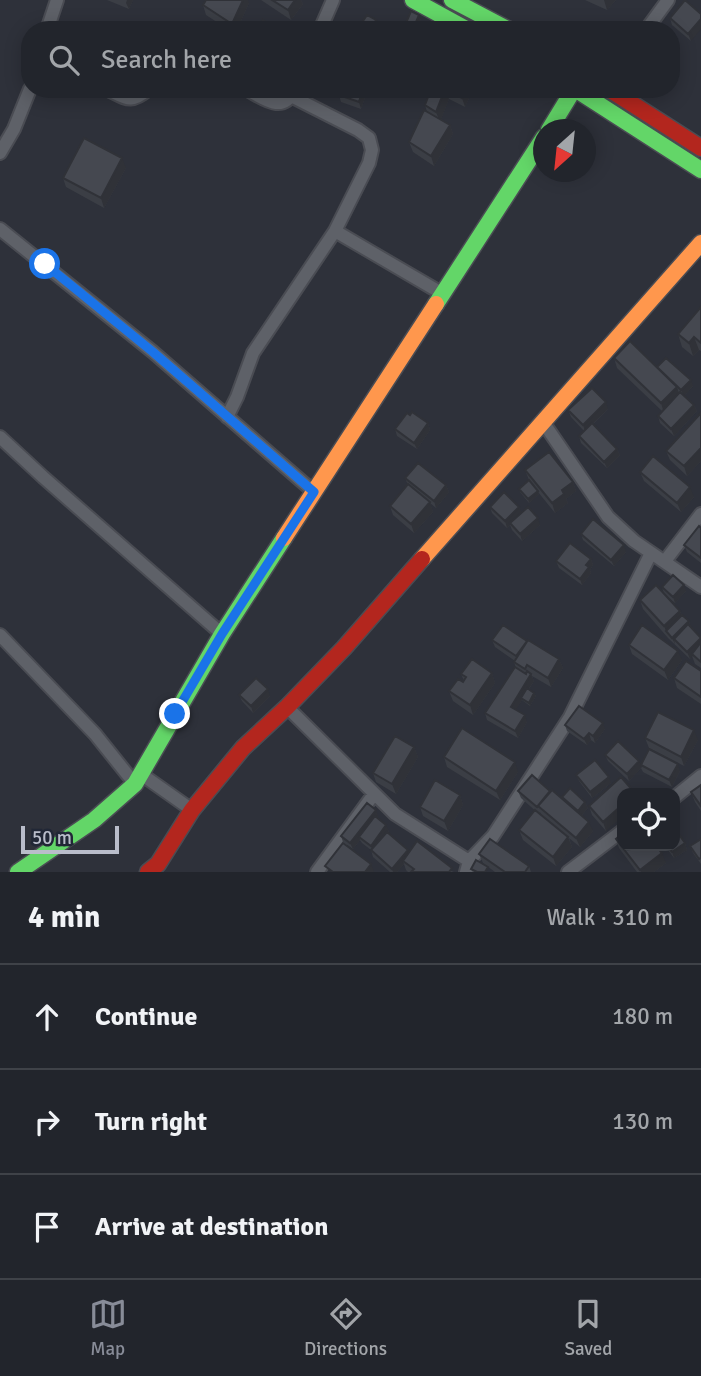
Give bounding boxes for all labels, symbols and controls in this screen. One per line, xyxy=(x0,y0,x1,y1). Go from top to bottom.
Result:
search box xyxy=(21,21,680,98)
icon: search xyxy=(45,41,83,79)
text: Search here xyxy=(101,44,232,76)
north arrow xyxy=(533,119,596,182)
route start xyxy=(29,248,60,279)
route end xyxy=(159,698,190,729)
map controls xyxy=(617,788,680,851)
button: locate xyxy=(617,788,680,851)
scale bar xyxy=(21,823,119,855)
text: 50 m xyxy=(32,826,72,850)
text: 4 min xyxy=(28,899,100,936)
text: Walk · 310 m xyxy=(547,903,673,932)
icon: ahead xyxy=(28,998,66,1036)
text: Continue xyxy=(95,1001,197,1033)
text: 180 m xyxy=(612,1002,673,1031)
icon: right xyxy=(28,1103,66,1141)
text: Turn right xyxy=(95,1106,207,1138)
text: 130 m xyxy=(612,1107,673,1136)
icon: arrive xyxy=(28,1208,66,1246)
text: Arrive at destination xyxy=(95,1211,328,1243)
tab: Map xyxy=(89,1295,127,1361)
tab: Directions xyxy=(304,1295,387,1361)
tab: Saved xyxy=(564,1295,612,1361)

